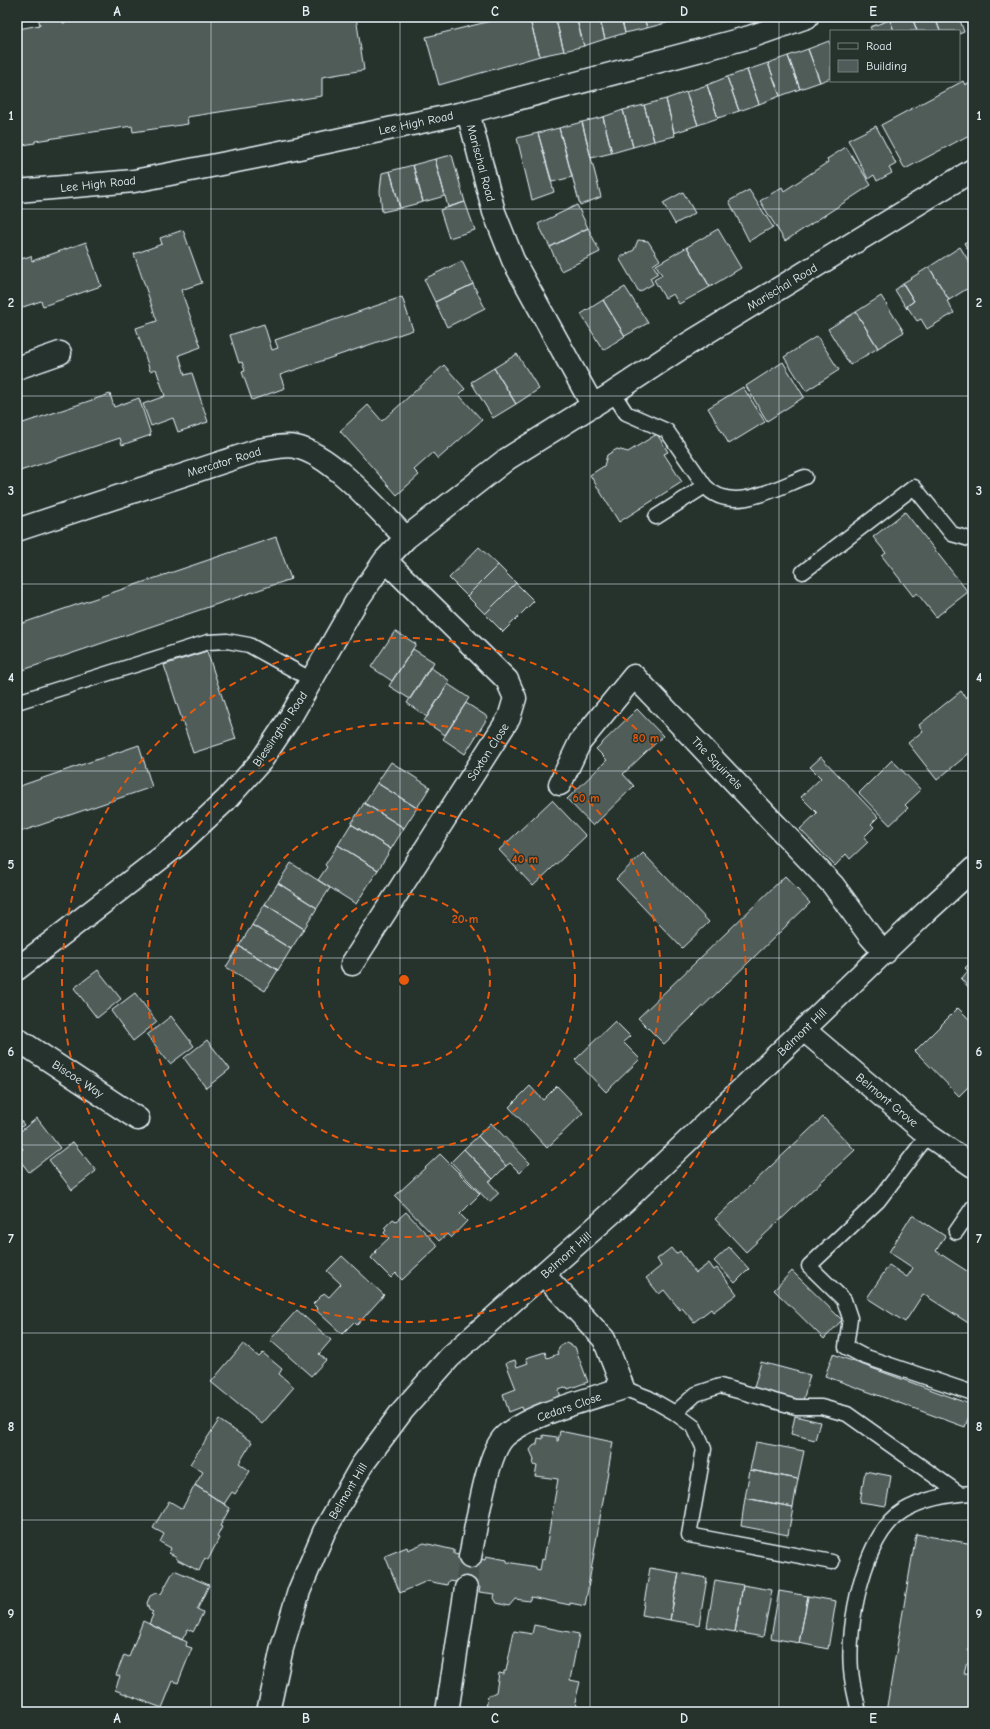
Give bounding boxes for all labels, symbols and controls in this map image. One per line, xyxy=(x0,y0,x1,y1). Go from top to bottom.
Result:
text: A xyxy=(113,4,121,19)
text: B xyxy=(302,4,310,19)
text: C xyxy=(491,4,499,19)
text: D xyxy=(680,4,688,19)
text: E xyxy=(869,4,877,19)
legend xyxy=(830,30,960,82)
text: Road xyxy=(866,39,892,53)
text: Building xyxy=(866,59,907,73)
text: 1 xyxy=(8,108,14,123)
street label: Lee High Road xyxy=(377,108,455,138)
text: 1 xyxy=(976,108,982,123)
street label: Marischal Road xyxy=(464,123,498,203)
street label: Lee High Road xyxy=(60,173,136,195)
street label: Marischal Road xyxy=(744,260,820,314)
text: 2 xyxy=(8,295,14,310)
text: 2 xyxy=(976,295,982,310)
street label: Mercator Road xyxy=(185,444,263,480)
text: 3 xyxy=(8,483,14,498)
text: 3 xyxy=(976,483,982,498)
text: 4 xyxy=(8,670,14,685)
text: 4 xyxy=(976,670,982,685)
street label: Blessington Road xyxy=(250,689,310,769)
street label: Saxton Close xyxy=(464,721,512,783)
text: 80 m xyxy=(633,731,659,745)
street label: The Squirrels xyxy=(689,734,745,792)
text: 60 m xyxy=(573,791,599,805)
text: 40 m xyxy=(512,852,538,866)
text: 5 xyxy=(8,857,15,872)
text: 5 xyxy=(976,857,983,872)
text: 20 m xyxy=(452,912,478,926)
centre of rings xyxy=(397,973,411,987)
street label: Belmont Hill xyxy=(774,1005,830,1059)
text: 6 xyxy=(8,1044,15,1059)
text: 6 xyxy=(976,1044,983,1059)
street label: Biscoe Way xyxy=(50,1057,107,1101)
street label: Belmont Grove xyxy=(853,1070,921,1130)
street label: Belmont Hill xyxy=(538,1229,594,1281)
text: 7 xyxy=(8,1231,14,1246)
text: 7 xyxy=(976,1231,982,1246)
street label: Cedars Close xyxy=(535,1389,603,1425)
text: 8 xyxy=(8,1419,14,1434)
text: 8 xyxy=(976,1419,982,1434)
street label: Belmont Hill xyxy=(326,1460,370,1522)
text: 9 xyxy=(8,1606,15,1621)
text: 9 xyxy=(976,1606,983,1621)
text: A xyxy=(113,1711,121,1726)
text: B xyxy=(302,1711,310,1726)
text: C xyxy=(491,1711,499,1726)
text: D xyxy=(680,1711,688,1726)
text: E xyxy=(869,1711,877,1726)

